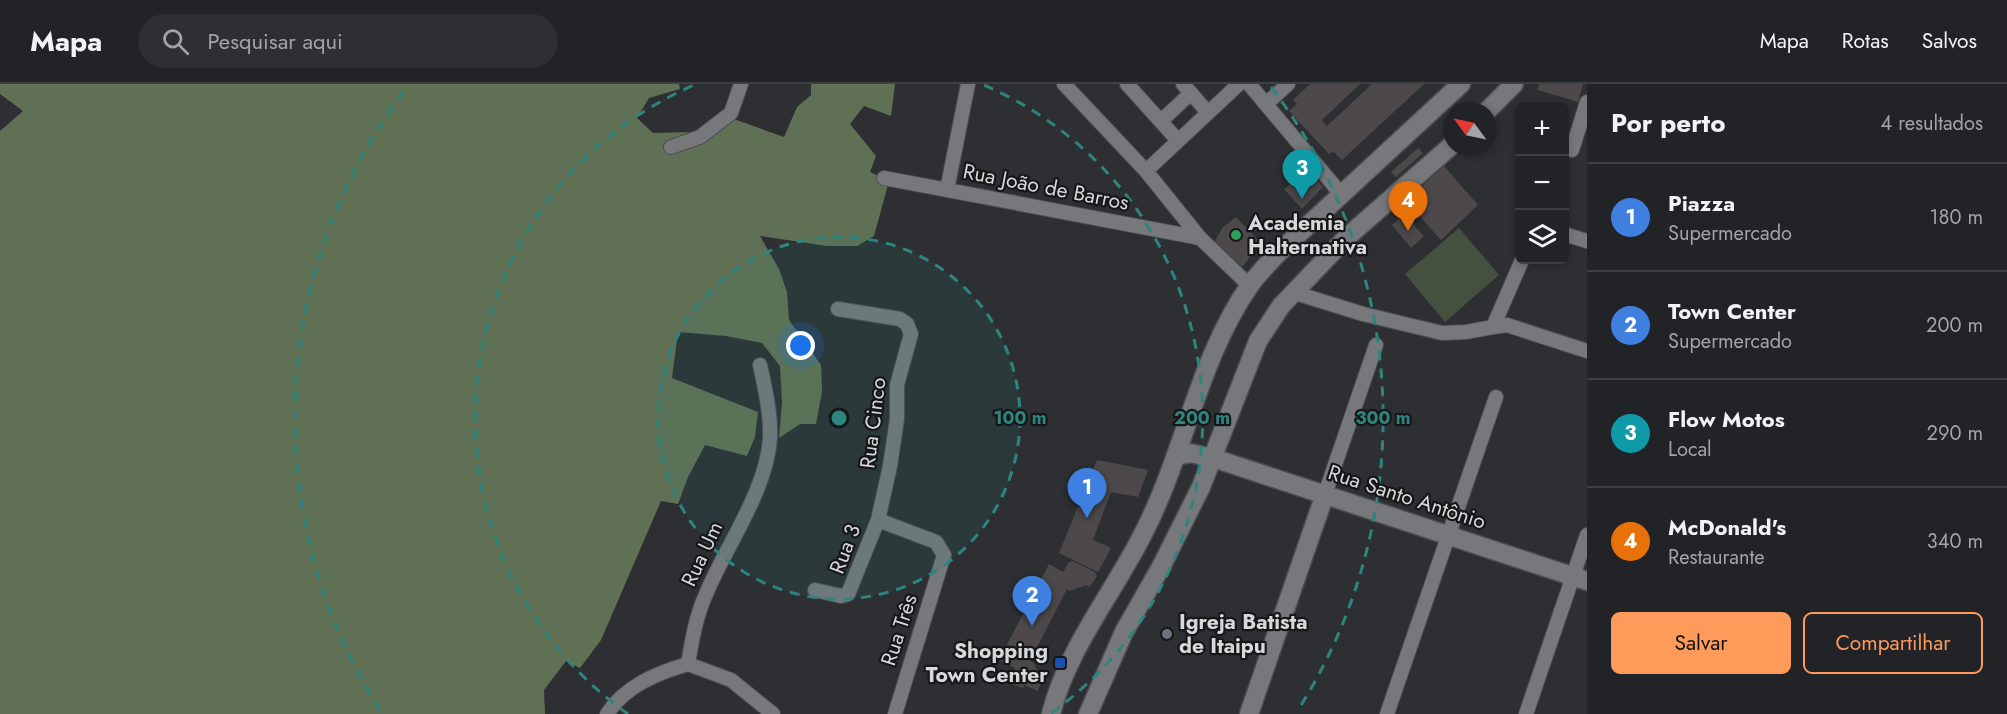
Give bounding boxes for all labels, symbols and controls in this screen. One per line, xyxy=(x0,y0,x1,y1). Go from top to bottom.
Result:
search box xyxy=(138,14,558,68)
text: Mapa xyxy=(30,21,102,62)
icon: search xyxy=(159,25,192,58)
text: Pesquisar aqui xyxy=(207,25,343,57)
text: Mapa xyxy=(1760,26,1809,56)
text: Rotas xyxy=(1842,26,1889,56)
text: Salvos xyxy=(1922,26,1977,56)
north arrow xyxy=(1443,102,1497,156)
map controls xyxy=(1515,102,1569,264)
button: + xyxy=(1515,102,1569,156)
text: Por perto xyxy=(1611,104,1725,142)
text: 4 resultados xyxy=(1881,109,1983,138)
pin: 3 xyxy=(1282,150,1322,199)
street label: Rua João de Barros xyxy=(960,156,1132,218)
button: − xyxy=(1515,156,1569,210)
pin: 4 xyxy=(1388,182,1428,231)
text: Piazza xyxy=(1668,187,1735,219)
text: 1 xyxy=(1625,203,1636,232)
text: 180 m xyxy=(1929,203,1983,232)
place label: Academia Halternativa xyxy=(1247,208,1367,262)
button: layers xyxy=(1515,210,1569,264)
text: Supermercado xyxy=(1668,219,1792,248)
marker: Academia Halternativa xyxy=(1229,228,1243,242)
text: Town Center xyxy=(1668,295,1796,327)
text: 2 xyxy=(1624,311,1637,340)
text: 200 m xyxy=(1926,311,1983,340)
text: Supermercado xyxy=(1668,327,1792,356)
your location xyxy=(786,331,815,360)
street label: Rua Cinco xyxy=(853,376,893,470)
text: Flow Motos xyxy=(1668,403,1785,435)
text: 100 m xyxy=(993,405,1047,431)
text: 200 m xyxy=(1174,405,1230,431)
text: 300 m xyxy=(1355,405,1411,431)
centre of rings xyxy=(829,408,849,428)
text: 3 xyxy=(1624,419,1637,448)
text: 290 m xyxy=(1927,419,1983,448)
text: Local xyxy=(1668,435,1712,464)
street label: Rua Santo Antônio xyxy=(1324,457,1490,537)
pin: 1 xyxy=(1068,468,1106,518)
text: McDonald's xyxy=(1668,511,1786,543)
street label: Rua Um xyxy=(674,517,730,591)
street label: Rua 3 xyxy=(822,520,868,578)
text: 4 xyxy=(1624,527,1637,556)
text: 340 m xyxy=(1927,527,1983,556)
text: Restaurante xyxy=(1668,543,1765,572)
pin: 2 xyxy=(1012,576,1052,626)
street label: Rua Três xyxy=(873,590,925,670)
place label: Igreja Batista de Itaipu xyxy=(1179,607,1308,661)
button: Salvar xyxy=(1611,612,1791,674)
button: Compartilhar xyxy=(1803,612,1983,674)
marker: Igreja Batista de Itaipu xyxy=(1160,627,1174,641)
place label: Shopping Town Center xyxy=(926,636,1048,690)
marker: Shopping Town Center xyxy=(1053,656,1067,670)

